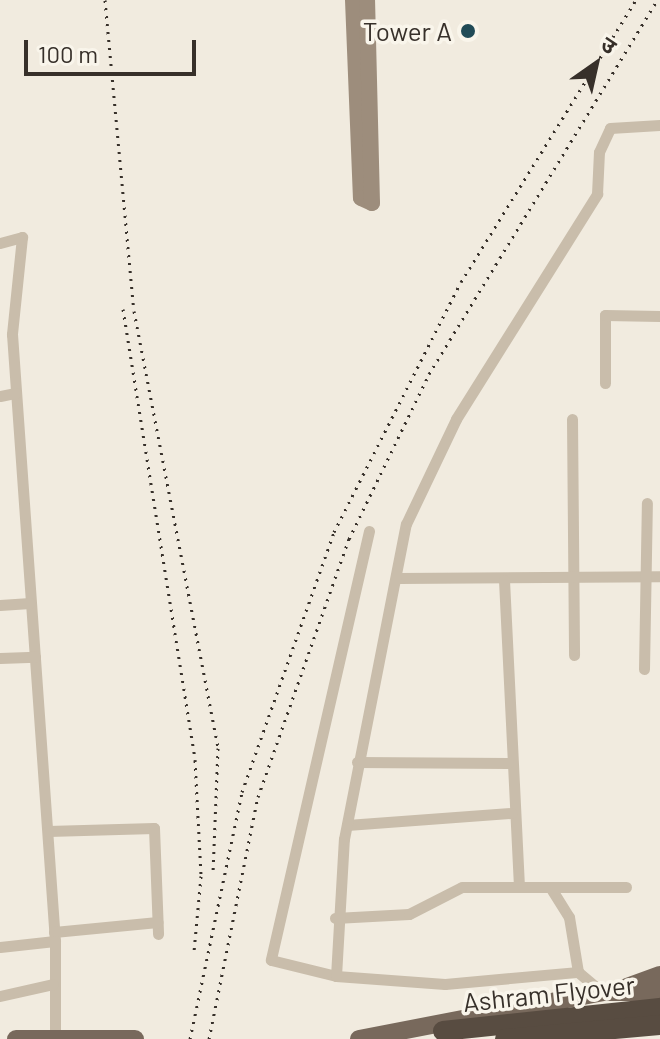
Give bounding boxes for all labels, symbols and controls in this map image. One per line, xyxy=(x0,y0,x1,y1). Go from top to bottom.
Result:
place label: Tower A xyxy=(363,15,452,47)
marker: Tower A xyxy=(459,22,477,40)
scale bar xyxy=(28,24,200,74)
north arrow xyxy=(556,24,636,104)
text: उ xyxy=(597,30,622,58)
text: 100 m xyxy=(38,39,98,68)
street label: Ashram Flyover xyxy=(461,968,637,1018)

